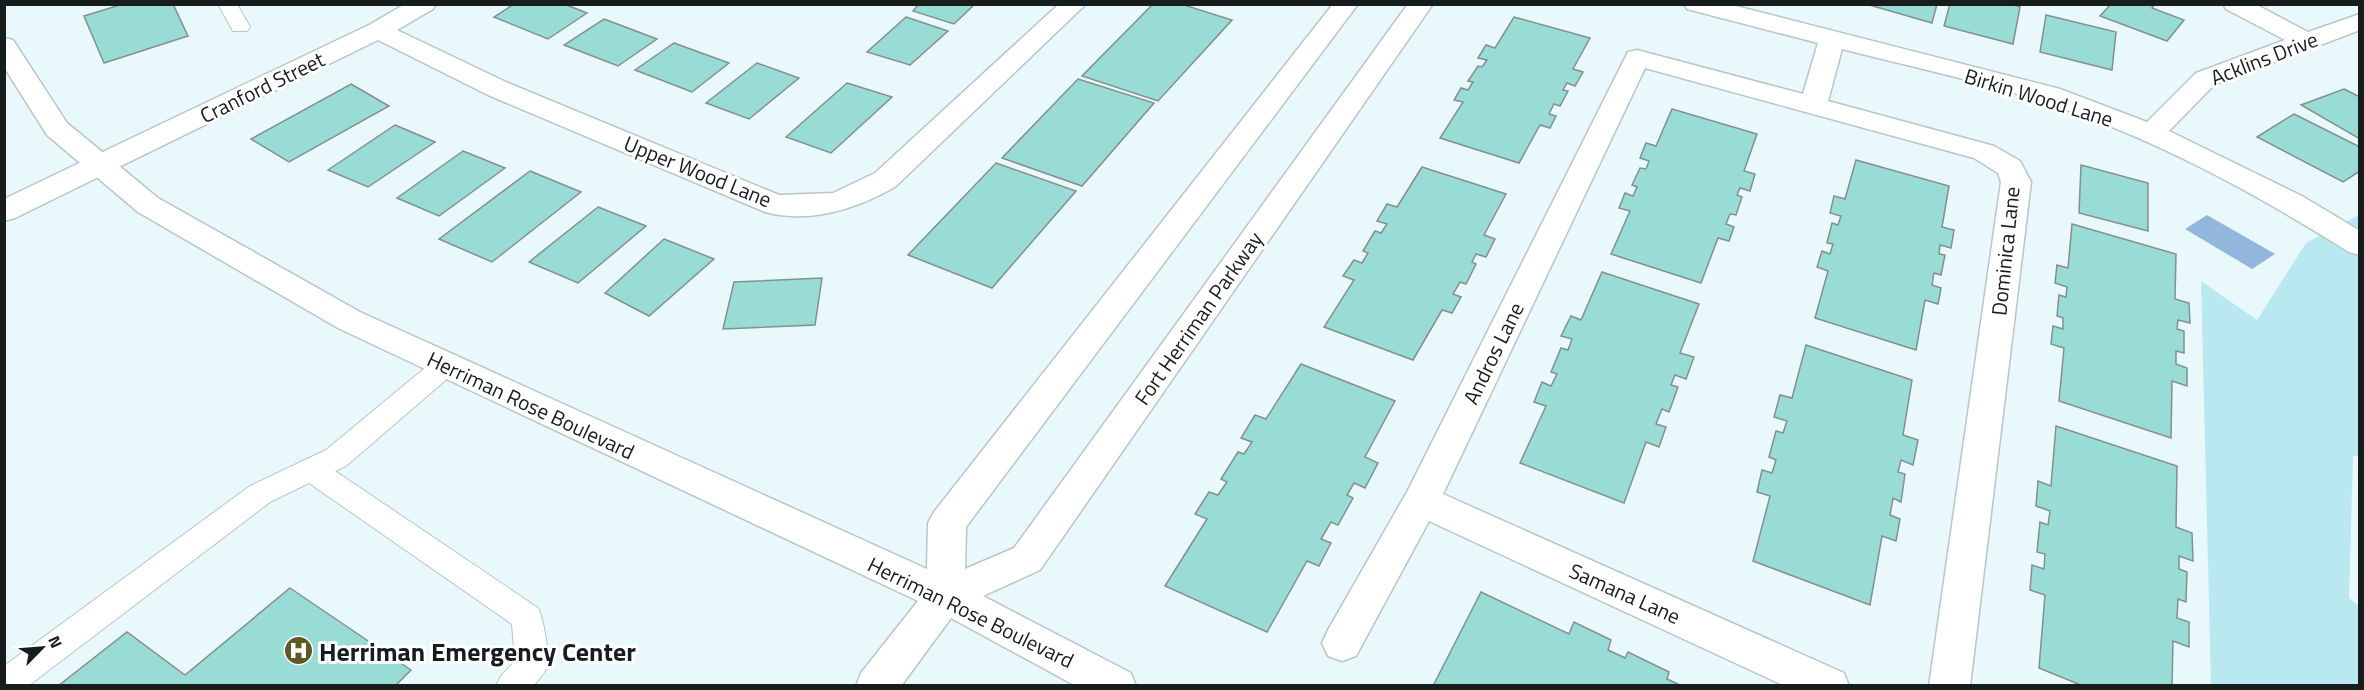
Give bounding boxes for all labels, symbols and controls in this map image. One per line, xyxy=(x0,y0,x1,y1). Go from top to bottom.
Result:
street label: Acklins Drive xyxy=(2206,23,2322,93)
street label: Cranford Street xyxy=(194,43,330,131)
street label: Birkin Wood Lane xyxy=(1961,59,2117,135)
street label: Upper Wood Lane xyxy=(619,127,777,215)
street label: Dominica Lane xyxy=(1982,185,2028,317)
street label: Fort Herriman Parkway xyxy=(1126,225,1270,411)
street label: Andros Lane xyxy=(1455,297,1531,409)
street label: Herriman Rose Boulevard xyxy=(422,343,640,467)
street label: Herriman Rose Boulevard xyxy=(863,548,1079,676)
street label: Samana Lane xyxy=(1564,554,1686,632)
north arrow xyxy=(12,618,72,678)
text: N xyxy=(42,632,69,652)
place label: Herriman Emergency Center xyxy=(319,632,636,671)
hospital icon: Herriman Emergency Center xyxy=(282,635,314,667)

